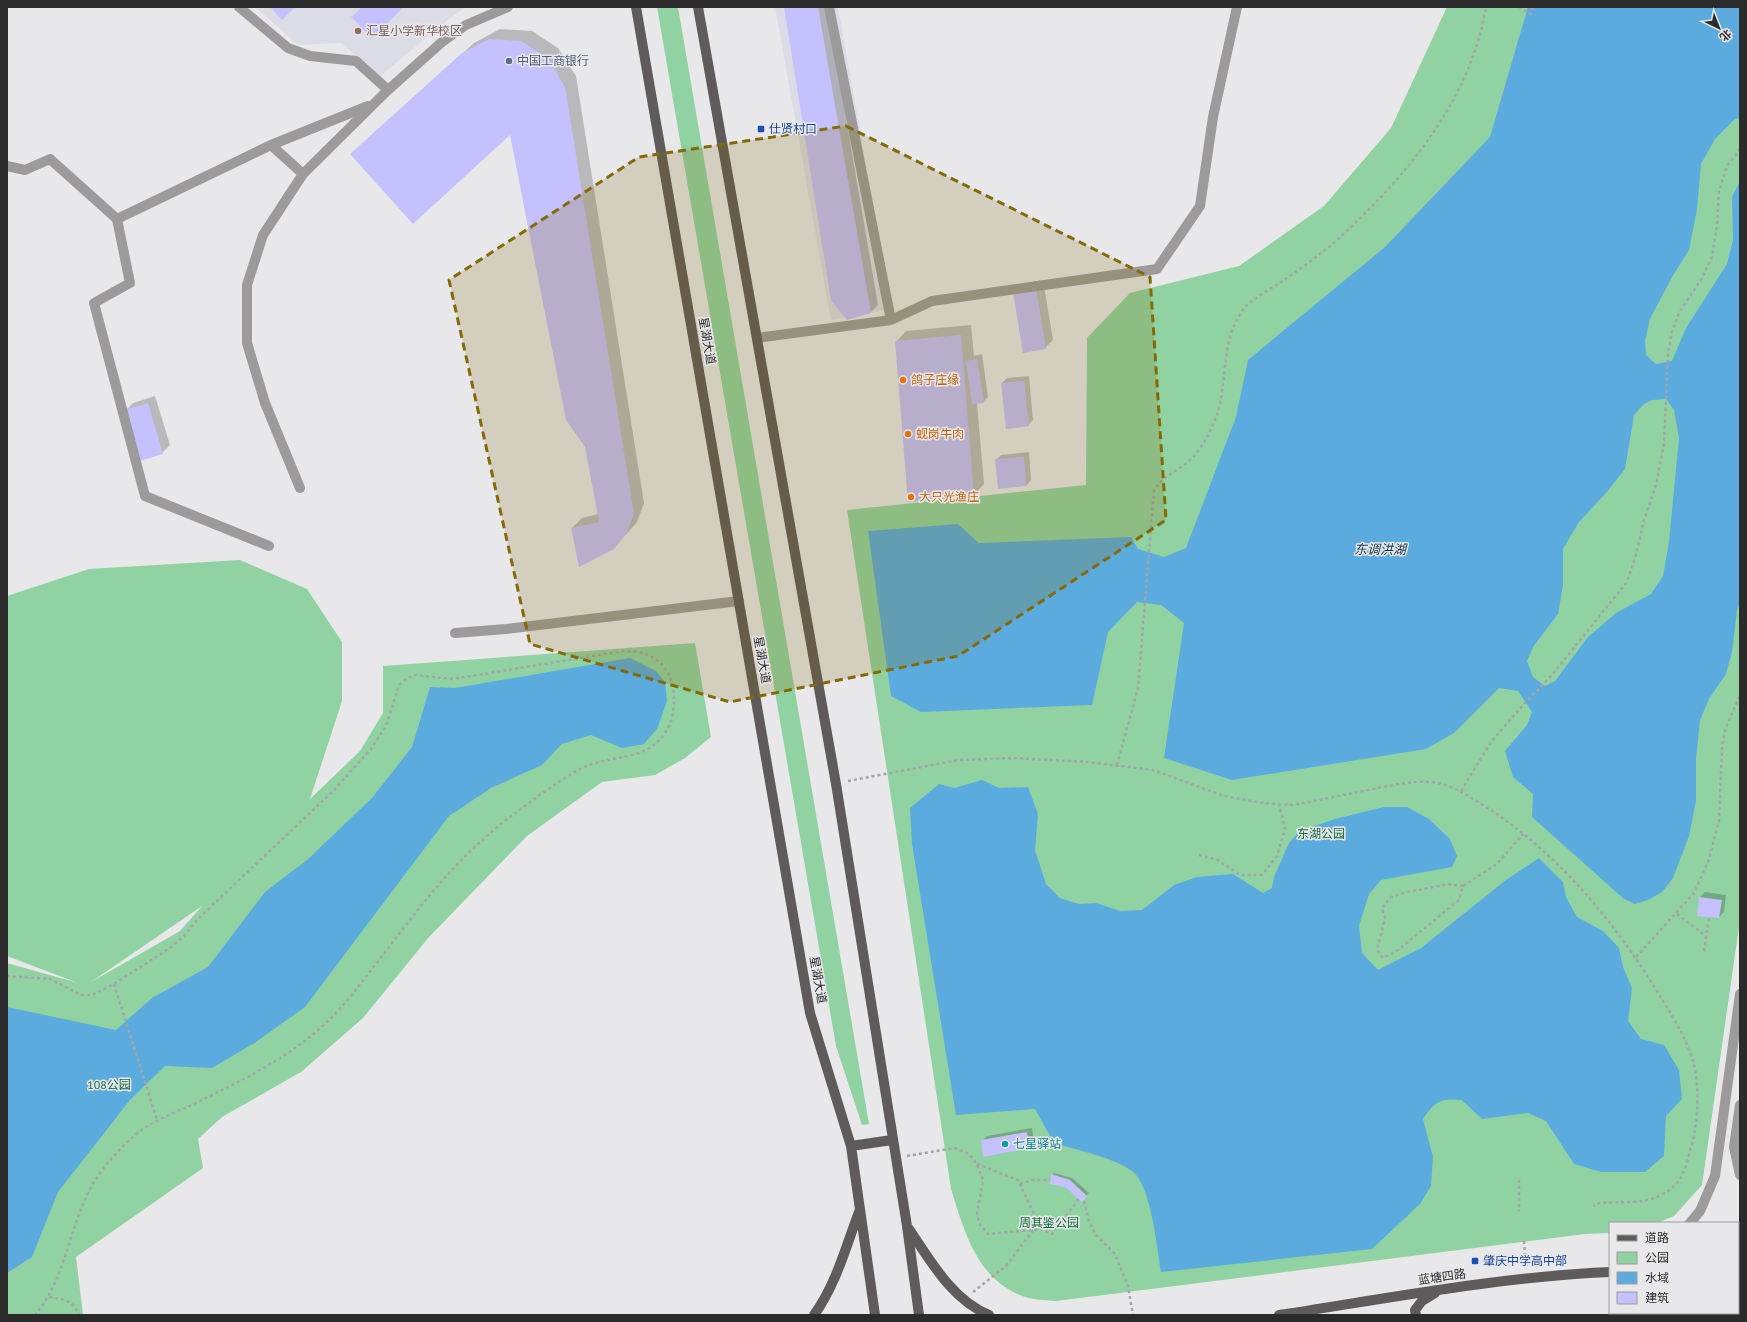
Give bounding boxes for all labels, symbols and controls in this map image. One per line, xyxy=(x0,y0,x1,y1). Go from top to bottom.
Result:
north arrow xyxy=(1699,8,1739,48)
place label: 汇星小学新华校区 xyxy=(366,23,462,38)
marker: 汇星小学新华校区 xyxy=(353,26,363,36)
text: 北 xyxy=(1717,26,1735,44)
place label: 中国工商银行 xyxy=(517,53,589,68)
marker: 中国工商银行 xyxy=(504,56,514,66)
place label: 仕贤村口 xyxy=(769,121,817,136)
marker: 仕贤村口 xyxy=(756,124,766,134)
street label: 星湖大道 xyxy=(696,316,719,366)
place label: 鸽子庄缘 xyxy=(911,372,959,387)
marker: 鸽子庄缘 xyxy=(898,375,908,385)
place label: 蚬岗牛肉 xyxy=(916,426,964,441)
marker: 蚬岗牛肉 xyxy=(903,429,913,439)
place label: 大只光渔庄 xyxy=(919,489,979,504)
marker: 大只光渔庄 xyxy=(906,492,916,502)
water label: 东调洪湖 xyxy=(1354,541,1408,558)
street label: 星湖大道 xyxy=(751,635,774,685)
park label: 东湖公园 xyxy=(1297,826,1345,841)
street label: 星湖大道 xyxy=(807,955,830,1005)
park label: 108公园 xyxy=(87,1077,131,1092)
place label: 七星驿站 xyxy=(1013,1136,1061,1151)
marker: 七星驿站 xyxy=(1000,1139,1010,1149)
park label: 周其鉴公园 xyxy=(1019,1215,1079,1230)
legend xyxy=(1609,1222,1739,1314)
text: 道路 xyxy=(1645,1230,1669,1245)
text: 公园 xyxy=(1645,1250,1669,1265)
place label: 肇庆中学高中部 xyxy=(1483,1253,1567,1268)
marker: 肇庆中学高中部 xyxy=(1470,1256,1480,1266)
street label: 蓝塘四路 xyxy=(1417,1266,1467,1287)
text: 水域 xyxy=(1645,1270,1669,1285)
text: 建筑 xyxy=(1645,1290,1669,1305)

